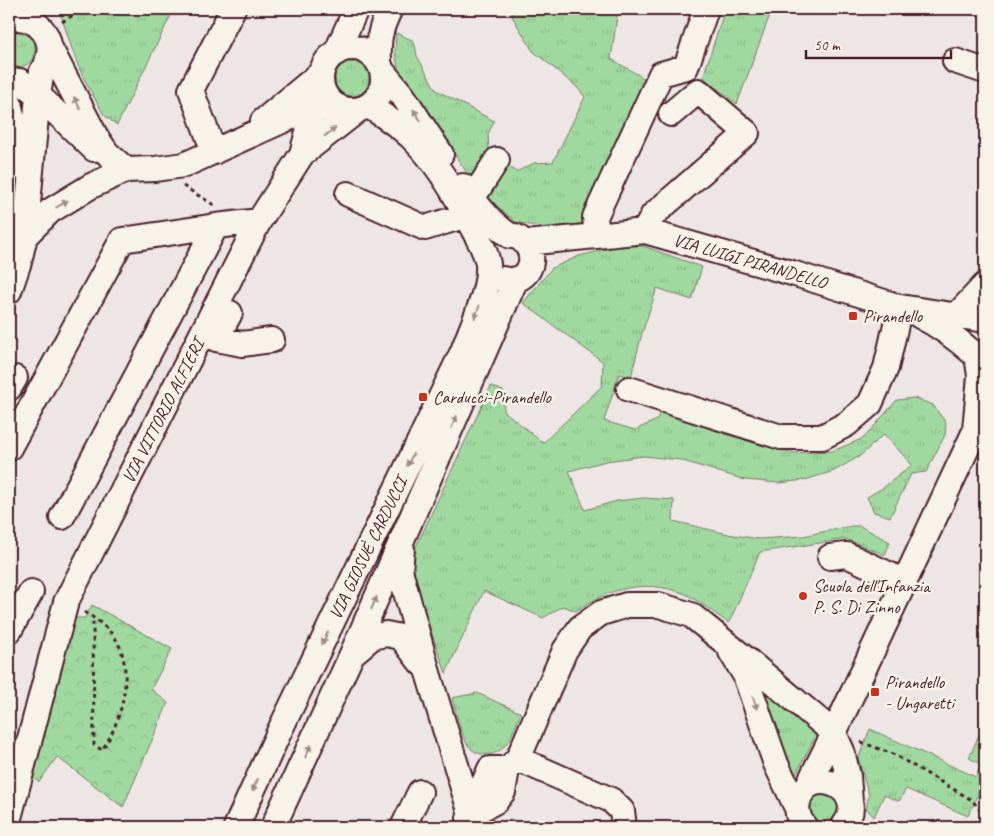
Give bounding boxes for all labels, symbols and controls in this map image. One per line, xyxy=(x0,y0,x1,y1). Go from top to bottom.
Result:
scale bar xyxy=(806,28,952,60)
text: 50 m xyxy=(814,36,841,55)
one-way arrow xyxy=(73,96,81,110)
one-way arrow xyxy=(412,108,422,122)
one-way arrow xyxy=(323,127,337,137)
one-way arrow xyxy=(55,199,68,208)
street label: VIA LUIGI PIRANDELLO xyxy=(671,229,831,294)
one-way arrow xyxy=(473,305,481,320)
place label: Pirandello xyxy=(863,305,924,327)
marker: Pirandello xyxy=(847,310,859,322)
street label: VIA VITTORIO ALFIERI xyxy=(117,332,211,487)
place label: Carducci-Pirandello xyxy=(433,386,553,408)
marker: Carducci-Pirandello xyxy=(417,391,429,403)
one-way arrow xyxy=(450,415,458,429)
one-way arrow xyxy=(406,453,414,467)
street label: VIA GIOSUÈ CARDUCCI xyxy=(324,470,414,623)
place label: Scuola dell'Infanzia P. S. Di Zinno xyxy=(813,575,931,618)
marker: Scuola dell'Infanzia P. S. Di Zinno xyxy=(797,590,809,602)
one-way arrow xyxy=(371,596,379,610)
one-way arrow xyxy=(321,631,329,645)
place label: Pirandello - Ungaretti xyxy=(885,671,957,714)
marker: Pirandello - Ungaretti xyxy=(869,686,881,698)
one-way arrow xyxy=(752,696,759,711)
one-way arrow xyxy=(304,744,312,758)
one-way arrow xyxy=(251,778,259,792)

